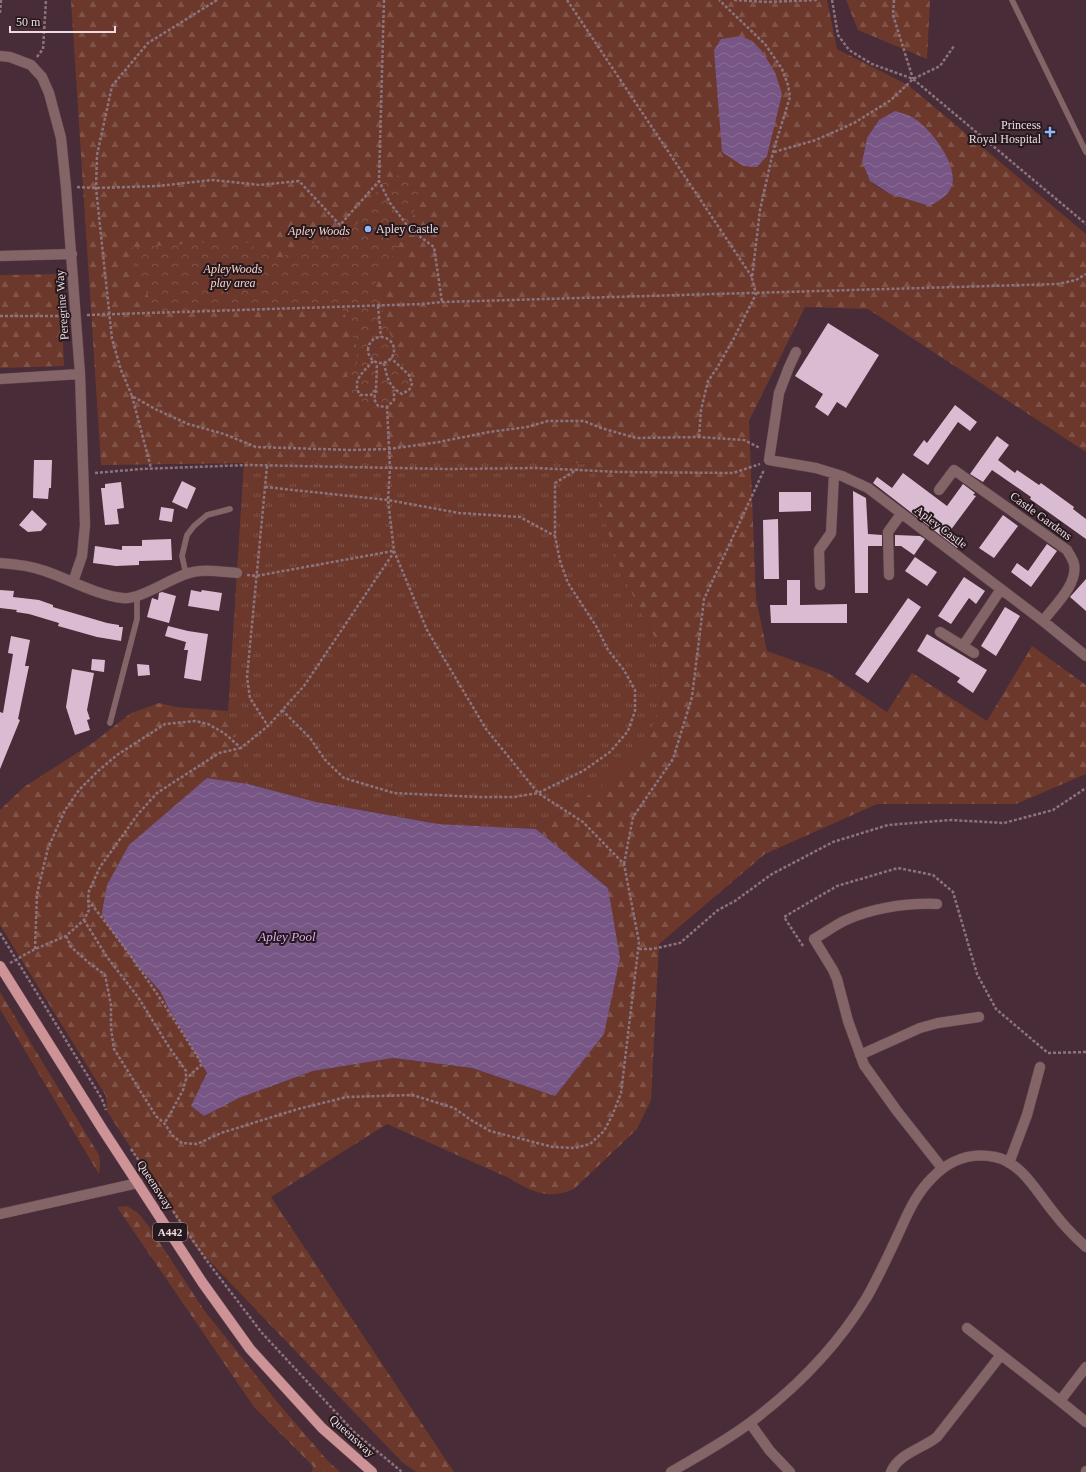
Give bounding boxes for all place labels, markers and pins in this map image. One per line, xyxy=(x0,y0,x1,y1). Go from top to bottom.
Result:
place label: Princess Royal Hospital xyxy=(969,118,1042,146)
marker: Princess Royal Hospital xyxy=(1044,126,1056,138)
place label: Apley Castle xyxy=(376,222,438,236)
marker: Apley Castle xyxy=(363,224,373,234)

